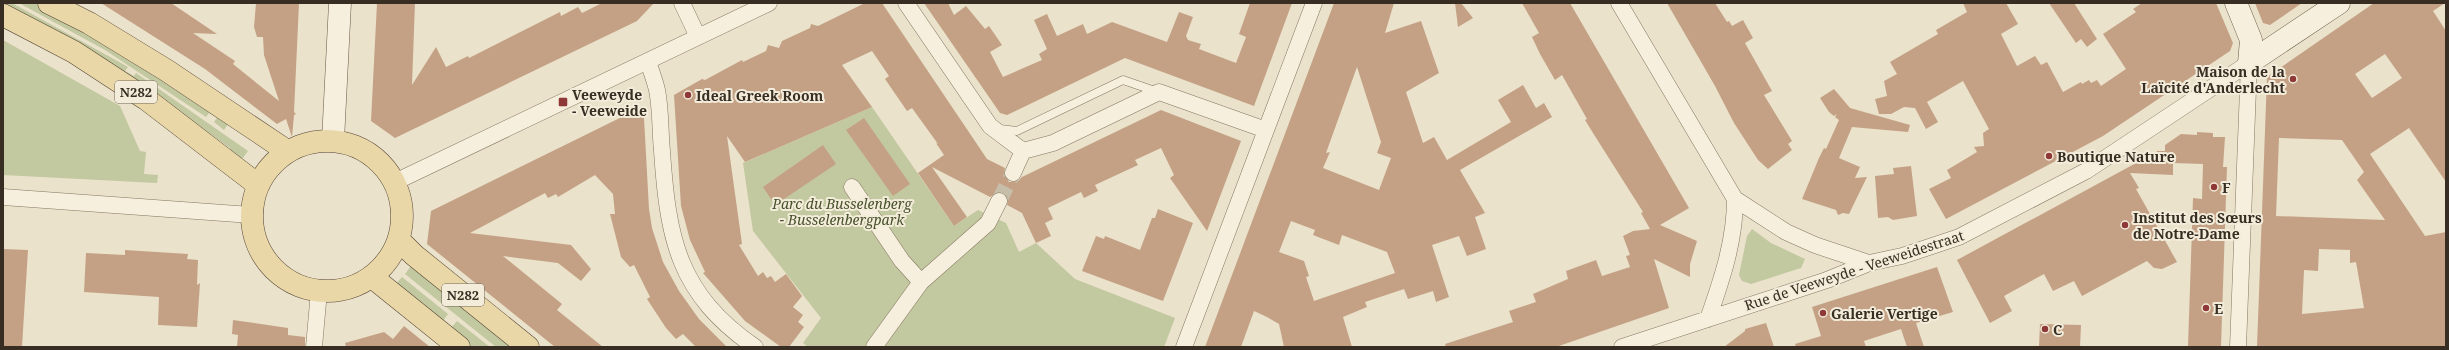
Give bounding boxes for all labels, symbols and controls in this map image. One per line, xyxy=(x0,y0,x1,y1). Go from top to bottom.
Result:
place label: Maison de la Laïcité d'Anderlecht xyxy=(2141,62,2285,97)
marker: Maison de la Laïcité d'Anderlecht xyxy=(2288,74,2298,84)
road number: N282 xyxy=(115,81,157,103)
place label: Veeweyde - Veeweide xyxy=(572,85,647,120)
place label: Ideal Greek Room xyxy=(696,86,824,105)
marker: Ideal Greek Room xyxy=(683,90,693,100)
marker: Veeweyde - Veeweide xyxy=(557,96,569,108)
place label: Boutique Nature xyxy=(2057,147,2175,166)
marker: Boutique Nature xyxy=(2044,151,2054,161)
place label: F xyxy=(2222,178,2231,197)
marker: F xyxy=(2209,182,2219,192)
park label: Parc du Busselenberg - Busselenbergpark xyxy=(771,194,913,229)
place label: Institut des Sœurs de Notre-Dame xyxy=(2133,208,2262,243)
marker: Institut des Sœurs de Notre-Dame xyxy=(2120,220,2130,230)
street label: Rue de Veeweyde - Veeweidestraat xyxy=(1742,225,1966,315)
road number: N282 xyxy=(442,284,484,306)
place label: E xyxy=(2214,299,2223,318)
marker: E xyxy=(2201,303,2211,313)
place label: Galerie Vertige xyxy=(1831,304,1938,323)
marker: Galerie Vertige xyxy=(1818,308,1828,318)
place label: C xyxy=(2053,320,2062,339)
marker: C xyxy=(2040,324,2050,334)

